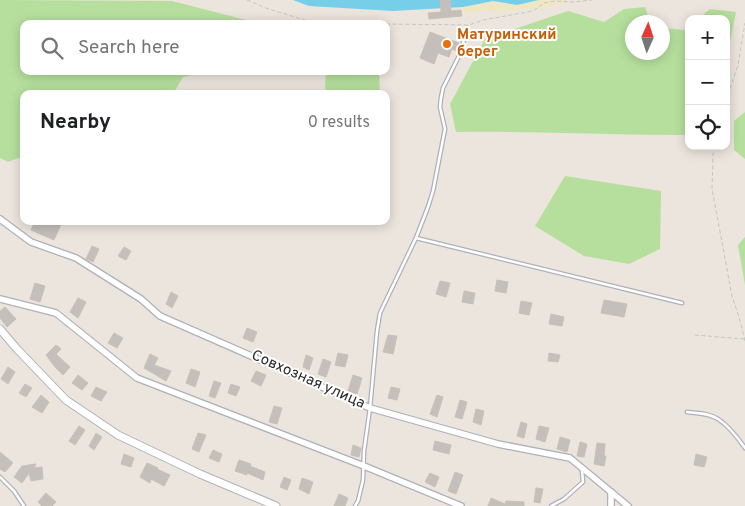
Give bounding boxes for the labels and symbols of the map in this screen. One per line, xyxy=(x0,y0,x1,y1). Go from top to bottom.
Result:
north arrow xyxy=(625,15,670,60)
place label: Матуринский берег xyxy=(457,26,556,62)
marker: Матуринский берег xyxy=(441,38,453,50)
street label: Совхозная улица xyxy=(248,346,368,414)

